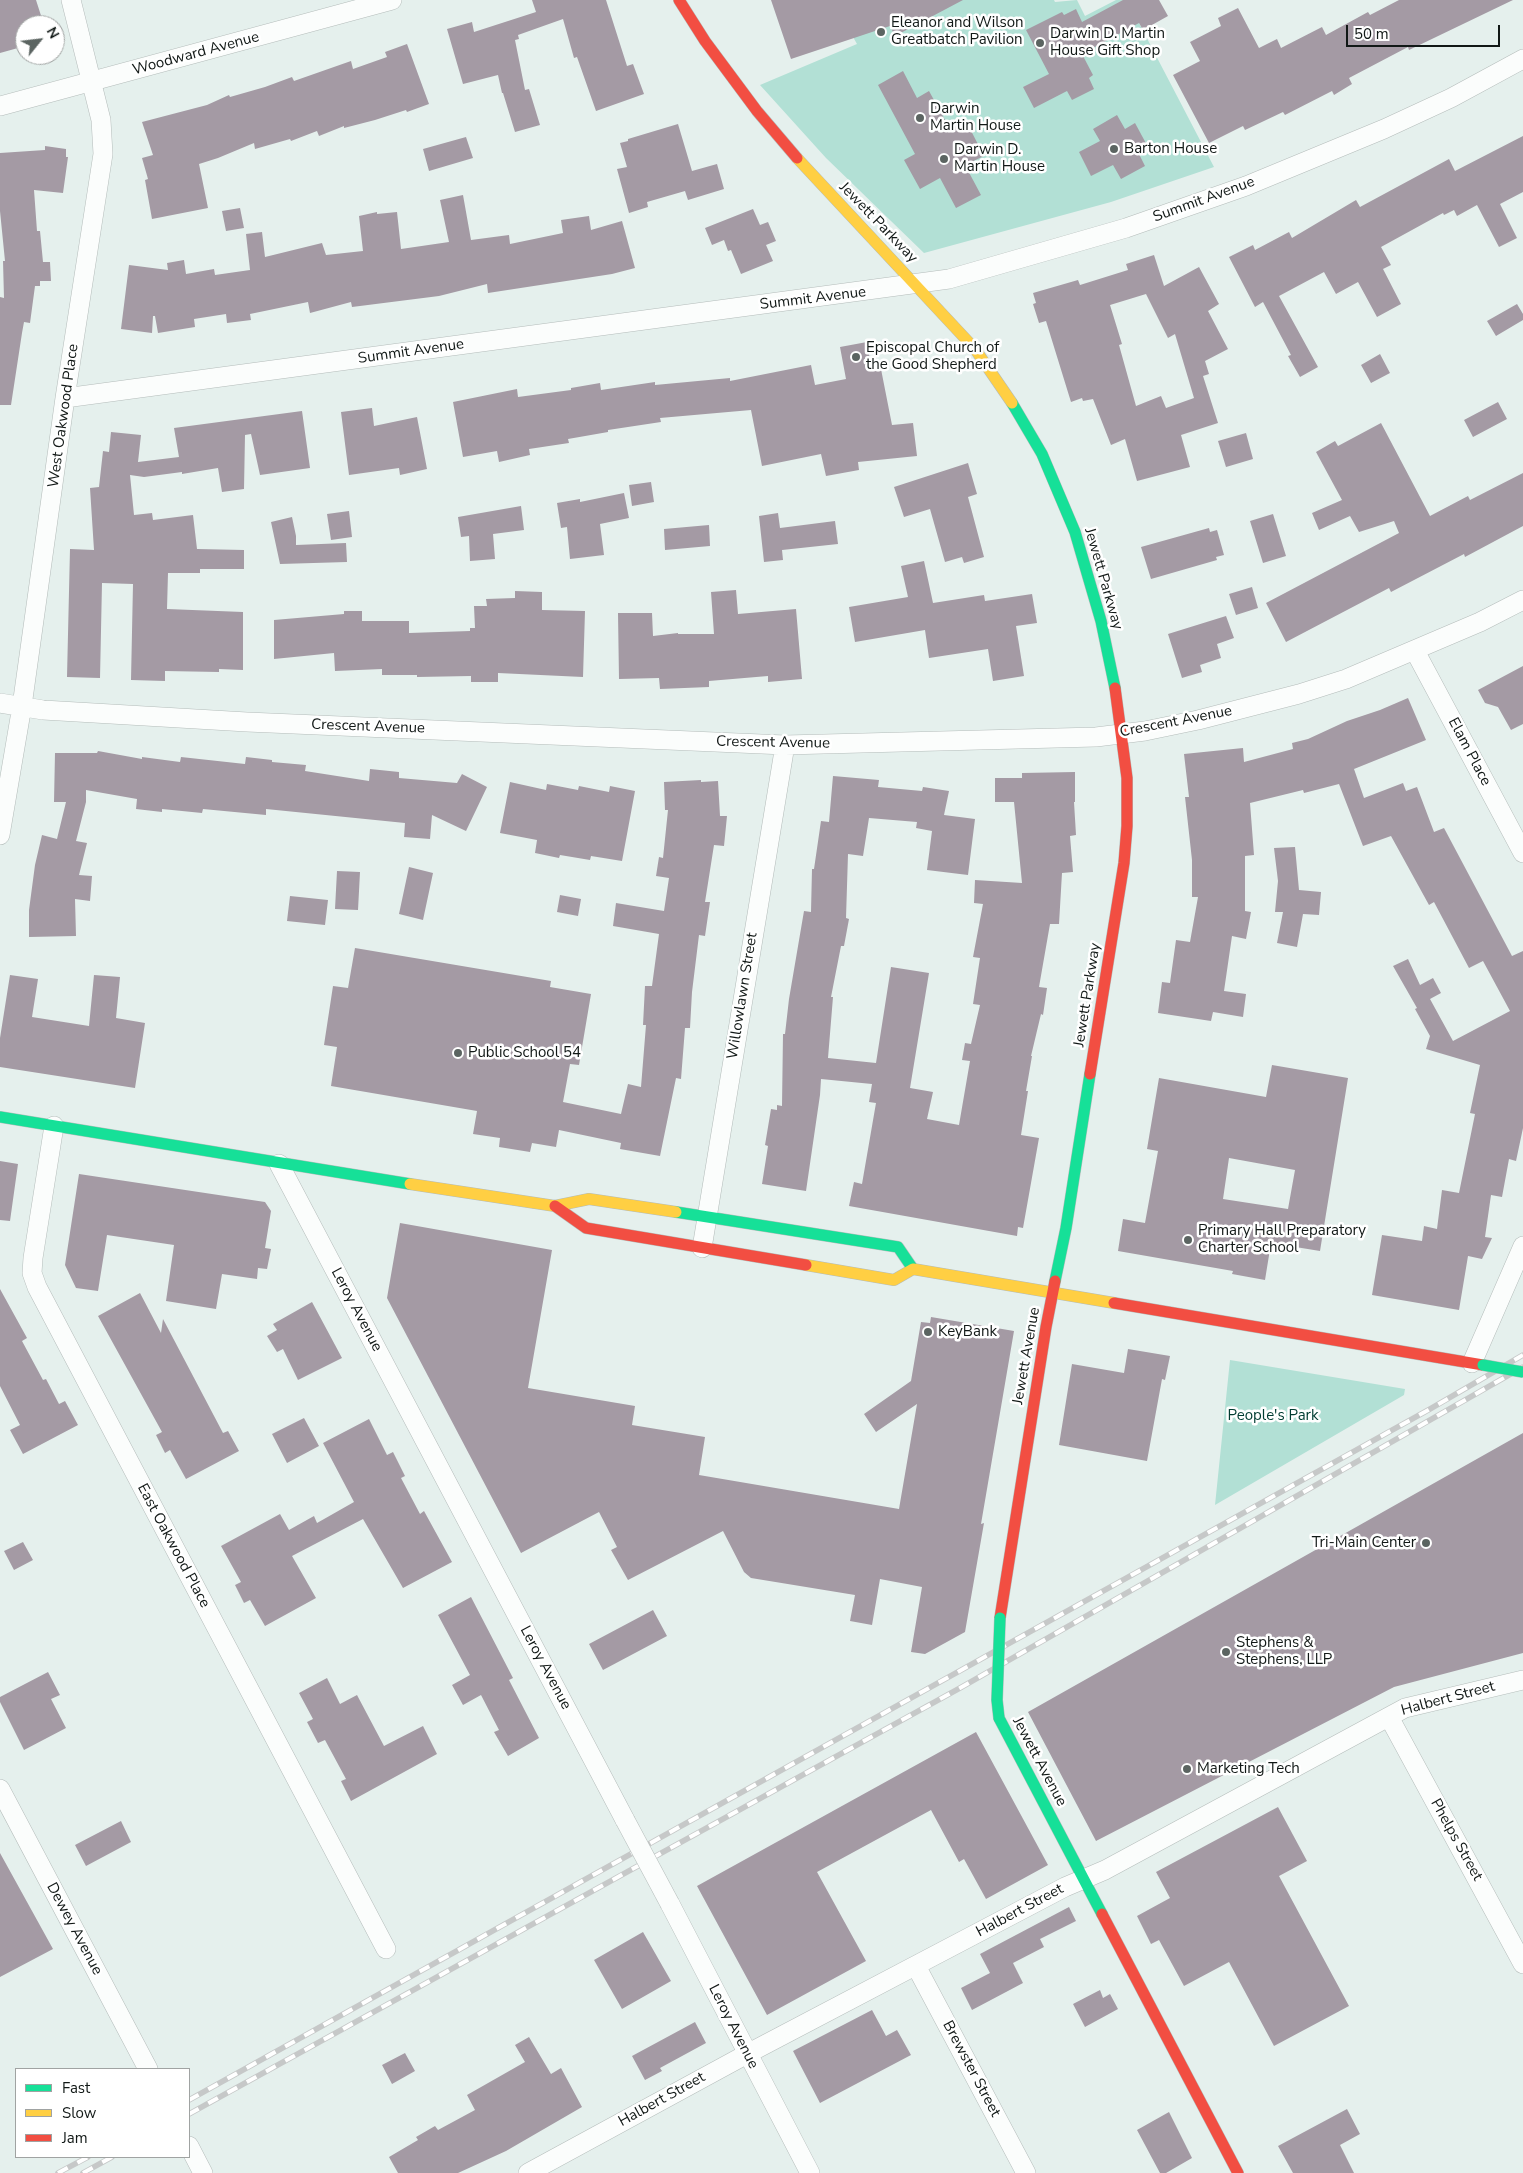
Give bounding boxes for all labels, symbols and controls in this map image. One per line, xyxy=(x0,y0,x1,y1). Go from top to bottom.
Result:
place label: Eleanor and Wilson Greatbatch Pavilion xyxy=(891,14,1024,49)
north arrow xyxy=(15,15,65,65)
scale bar xyxy=(1348,15,1502,47)
text: N xyxy=(42,24,64,42)
text: 50 m xyxy=(1354,24,1389,44)
place label: Darwin D. Martin House Gift Shop xyxy=(1050,25,1165,60)
marker: Eleanor and Wilson Greatbatch Pavilion xyxy=(875,26,887,38)
street label: Woodward Avenue xyxy=(131,28,261,80)
marker: Darwin D. Martin House Gift Shop xyxy=(1034,37,1046,49)
place label: Darwin Martin House xyxy=(930,100,1021,135)
marker: Darwin Martin House xyxy=(914,112,926,124)
place label: Barton House xyxy=(1124,140,1217,158)
place label: Darwin D. Martin House xyxy=(954,141,1045,176)
marker: Barton House xyxy=(1108,143,1120,155)
marker: Darwin D. Martin House xyxy=(938,153,950,165)
street label: Summit Avenue xyxy=(1151,173,1257,227)
street label: Jewett Parkway xyxy=(835,179,921,267)
street label: Summit Avenue xyxy=(759,284,867,314)
street label: Summit Avenue xyxy=(357,336,465,368)
place label: Episcopal Church of the Good Shepherd xyxy=(866,339,999,374)
street label: West Oakwood Place xyxy=(45,343,83,489)
marker: Episcopal Church of the Good Shepherd xyxy=(850,351,862,363)
street label: Jewett Parkway xyxy=(1080,526,1126,632)
street label: Crescent Avenue xyxy=(1118,702,1234,742)
street label: Elam Place xyxy=(1444,715,1494,789)
street label: Crescent Avenue xyxy=(311,716,425,738)
street label: Crescent Avenue xyxy=(716,733,830,753)
street label: Willowlawn Street xyxy=(724,931,762,1061)
street label: Jewett Parkway xyxy=(1071,942,1105,1048)
place label: Public School 54 xyxy=(468,1044,581,1062)
marker: Public School 54 xyxy=(452,1047,464,1059)
place label: Primary Hall Preparatory Charter School xyxy=(1198,1222,1366,1257)
marker: Primary Hall Preparatory Charter School xyxy=(1182,1234,1194,1246)
street label: Leroy Avenue xyxy=(326,1265,386,1355)
street label: Jewett Avenue xyxy=(1010,1306,1044,1406)
place label: KeyBank xyxy=(938,1323,997,1341)
marker: KeyBank xyxy=(922,1326,934,1338)
park label: People's Park xyxy=(1228,1407,1318,1425)
street label: East Oakwood Place xyxy=(133,1481,213,1611)
place label: Tri-Main Center xyxy=(1312,1534,1416,1552)
marker: Tri-Main Center xyxy=(1420,1537,1432,1549)
street label: Leroy Avenue xyxy=(515,1623,575,1713)
place label: Stephens & Stephens, LLP xyxy=(1236,1634,1332,1669)
marker: Stephens & Stephens, LLP xyxy=(1220,1646,1232,1658)
street label: Halbert Street xyxy=(1399,1678,1497,1720)
street label: Jewett Avenue xyxy=(1008,1714,1070,1810)
place label: Marketing Tech xyxy=(1197,1760,1300,1778)
marker: Marketing Tech xyxy=(1181,1763,1193,1775)
street label: Phelps Street xyxy=(1426,1796,1486,1884)
street label: Dewey Avenue xyxy=(42,1880,106,1978)
street label: Halbert Street xyxy=(973,1880,1067,1942)
street label: Leroy Avenue xyxy=(704,1982,762,2072)
street label: Brewster Street xyxy=(938,2018,1004,2120)
legend xyxy=(15,2068,190,2158)
street label: Halbert Street xyxy=(616,2069,708,2131)
text: Fast xyxy=(62,2078,90,2098)
text: Slow xyxy=(62,2103,96,2123)
text: Jam xyxy=(62,2128,88,2148)

